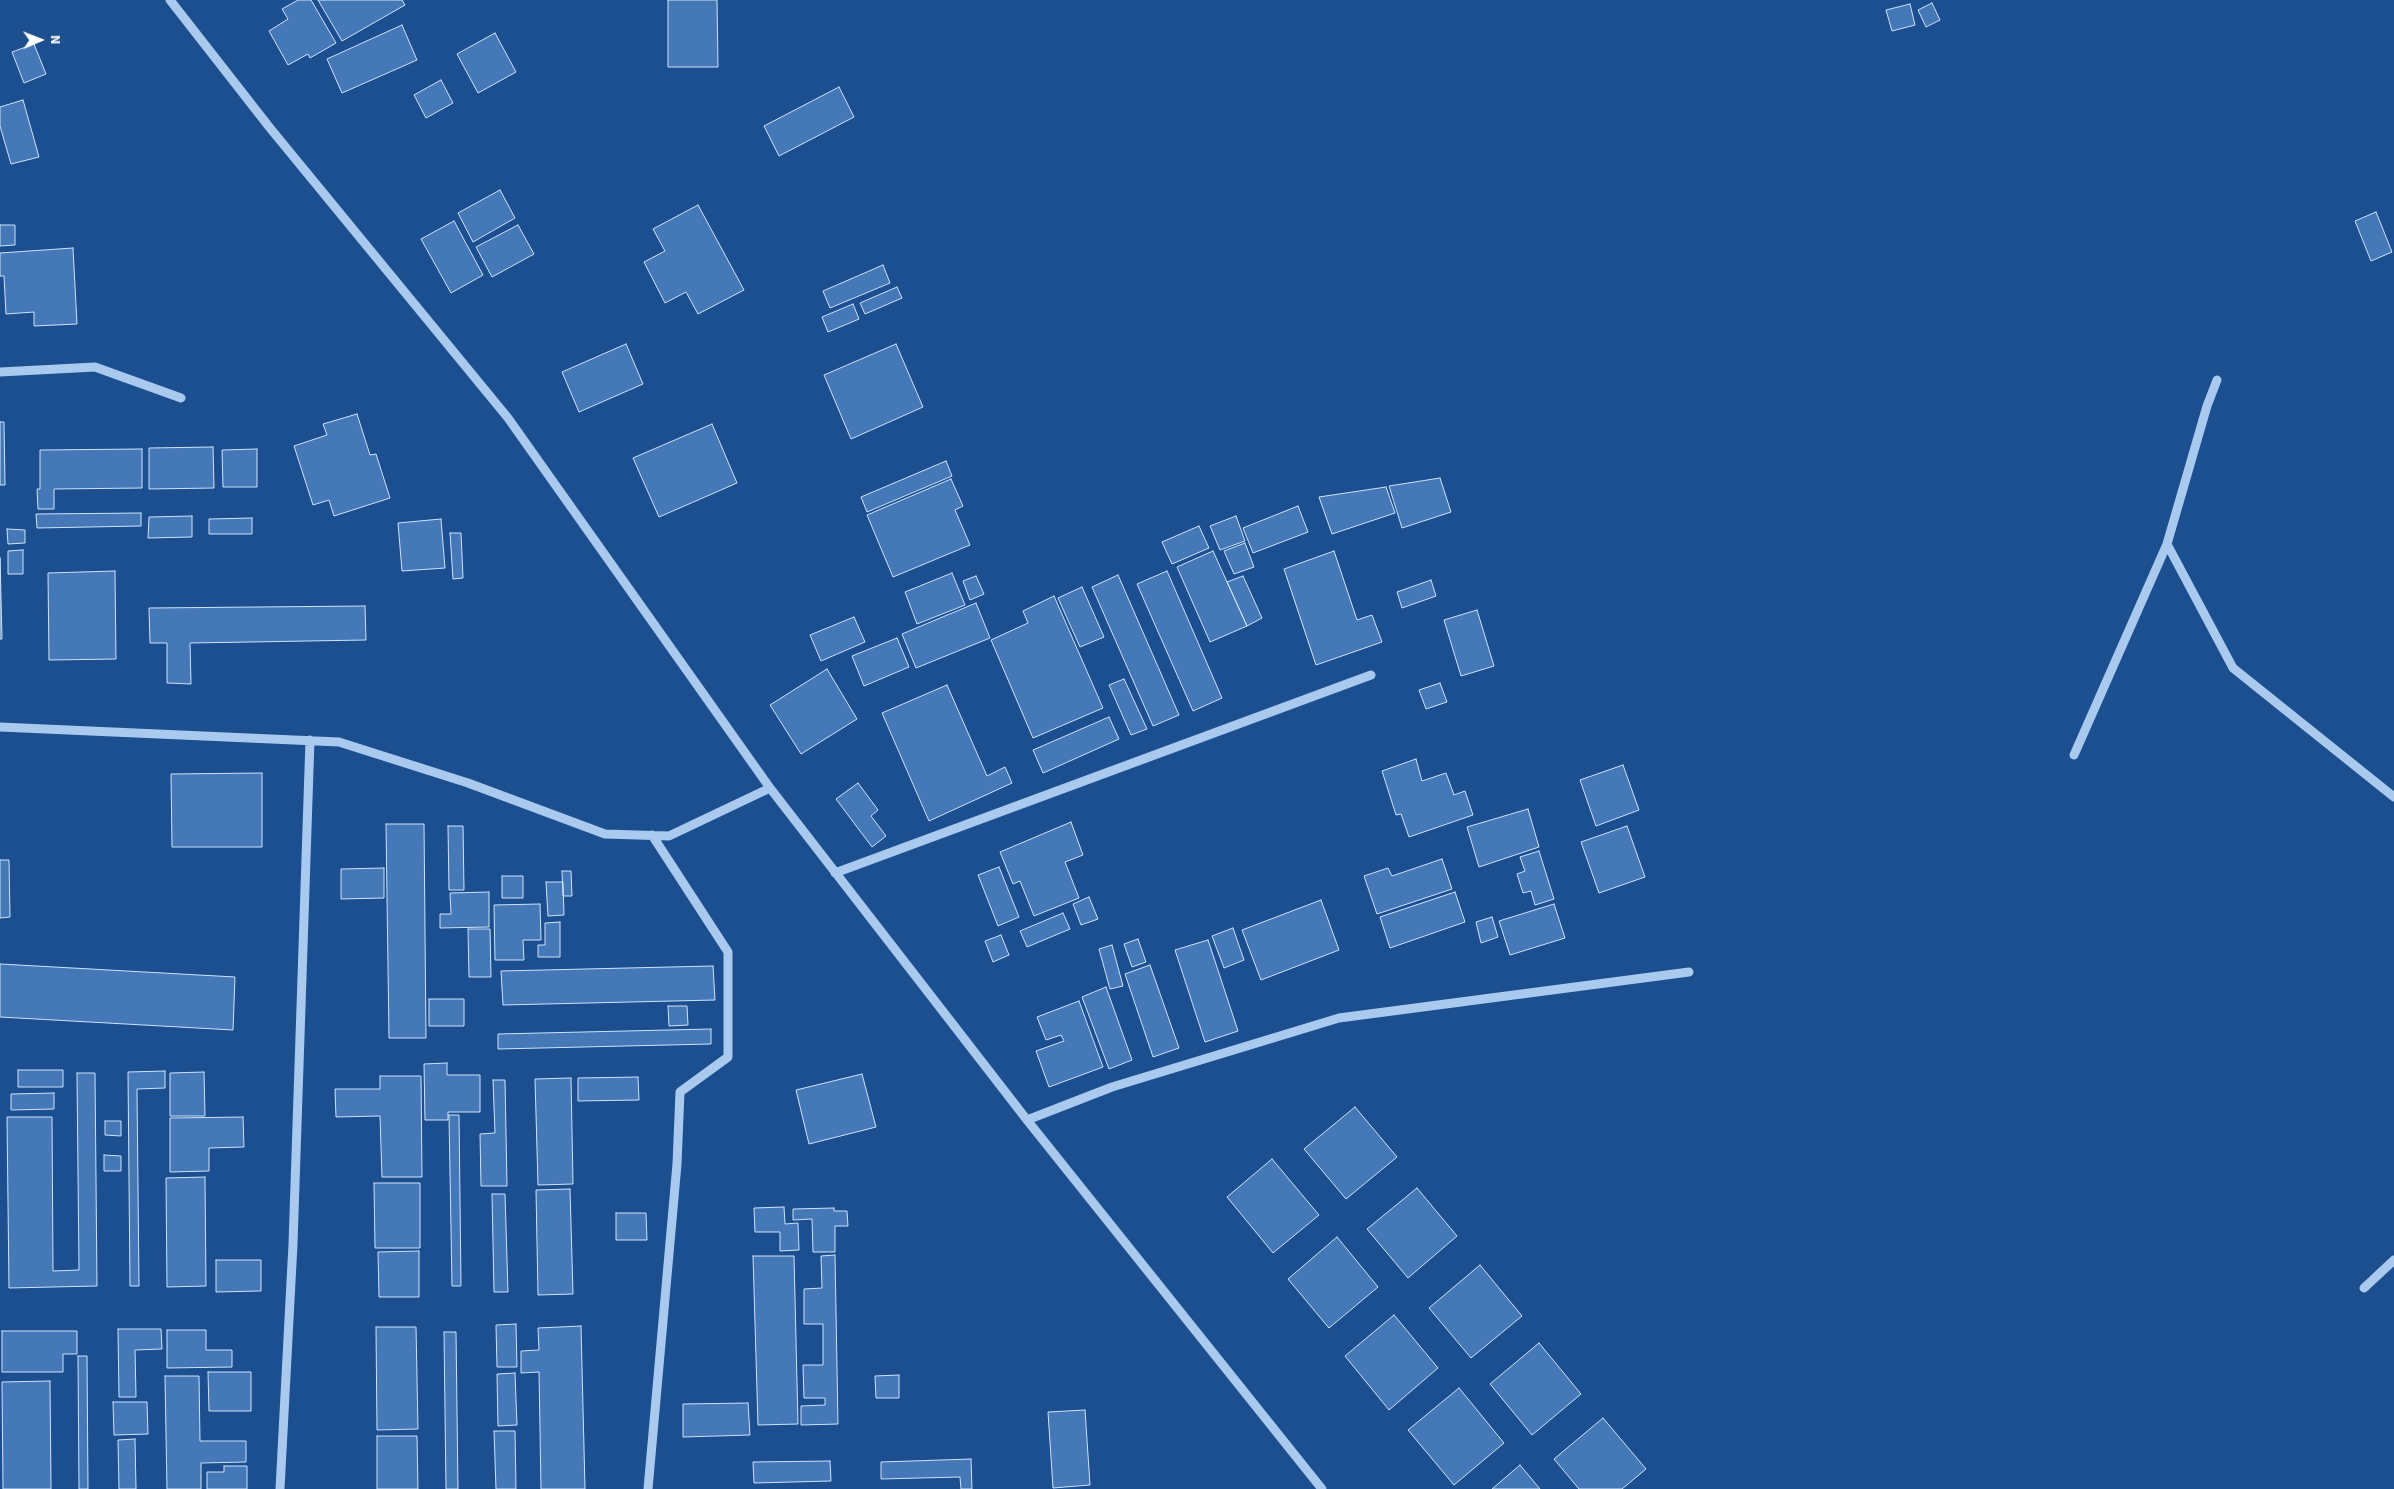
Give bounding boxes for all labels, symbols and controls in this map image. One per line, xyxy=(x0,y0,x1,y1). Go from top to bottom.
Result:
north arrow xyxy=(15,15,65,65)
text: N xyxy=(45,35,65,45)

